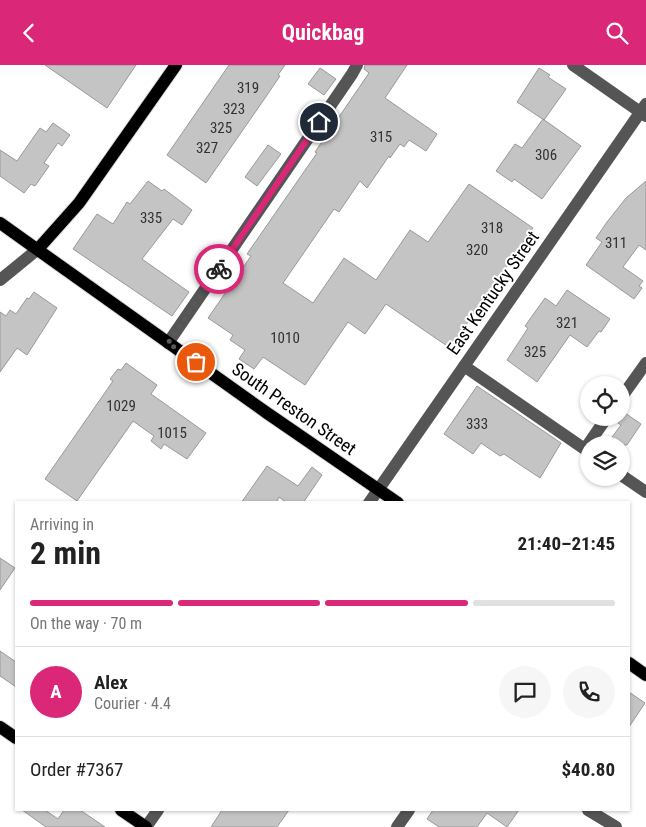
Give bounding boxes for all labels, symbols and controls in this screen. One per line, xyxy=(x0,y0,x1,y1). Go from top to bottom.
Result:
icon: back xyxy=(15,19,43,47)
icon: search xyxy=(603,19,631,47)
text: Quickbag xyxy=(282,20,364,45)
house number: 319 xyxy=(237,79,259,97)
house number: 323 xyxy=(223,100,245,118)
pin xyxy=(298,101,340,143)
icon: home xyxy=(305,108,333,136)
house number: 325 xyxy=(210,119,232,137)
house number: 315 xyxy=(370,128,392,146)
house number: 327 xyxy=(196,139,218,157)
house number: 306 xyxy=(535,146,557,164)
house number: 335 xyxy=(140,209,162,227)
house number: 318 xyxy=(481,219,503,237)
street label: East Kentucky Street xyxy=(442,227,543,359)
house number: 311 xyxy=(605,234,627,252)
house number: 320 xyxy=(466,241,488,259)
courier xyxy=(194,244,244,294)
icon: bike xyxy=(205,255,233,283)
house number: 321 xyxy=(556,314,578,332)
house number: 1010 xyxy=(270,329,300,347)
pin xyxy=(175,341,217,383)
house number: 325 xyxy=(524,343,546,361)
icon: bag xyxy=(182,348,210,376)
street label: South Preston Street xyxy=(228,358,360,459)
map controls xyxy=(580,376,630,486)
button: locate xyxy=(580,376,630,426)
house number: 1029 xyxy=(106,397,136,415)
house number: 333 xyxy=(466,415,488,433)
house number: 1015 xyxy=(157,424,187,442)
button: layers xyxy=(580,436,630,486)
text: Arriving in xyxy=(30,515,94,534)
text: 21:40–21:45 xyxy=(517,532,615,555)
text: 2 min xyxy=(30,534,101,572)
text: On the way · 70 m xyxy=(30,614,142,633)
button: chat xyxy=(499,666,551,718)
button: phone xyxy=(563,666,615,718)
text: Alex xyxy=(94,671,128,694)
text: A xyxy=(50,680,62,703)
text: Courier · 4.4 xyxy=(94,694,171,713)
text: Order #7367 xyxy=(30,758,123,781)
text: $40.80 xyxy=(561,758,615,781)

